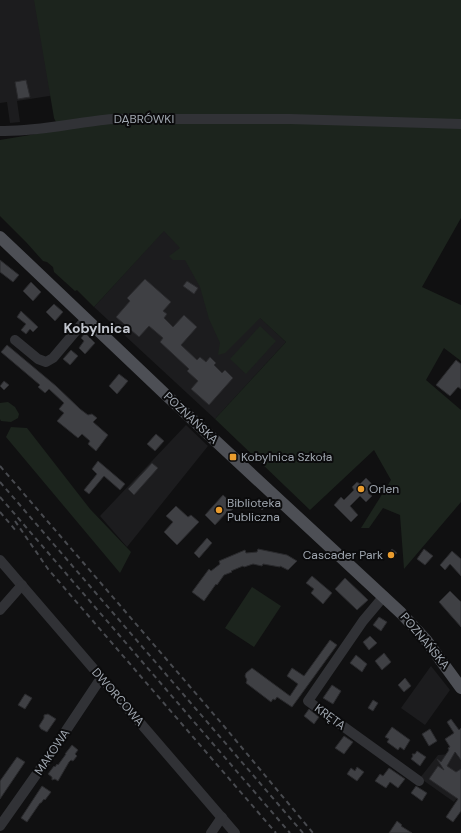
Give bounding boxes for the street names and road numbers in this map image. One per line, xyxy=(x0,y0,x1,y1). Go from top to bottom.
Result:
street label: DĄBRÓWKI xyxy=(114,111,174,127)
street label: POZNAŃSKA xyxy=(160,389,222,447)
street label: POZNAŃSKA xyxy=(397,609,453,673)
street label: DWORCOWA xyxy=(88,665,148,729)
street label: KRĘTA xyxy=(311,700,349,734)
street label: MAKOWA xyxy=(31,726,73,778)

